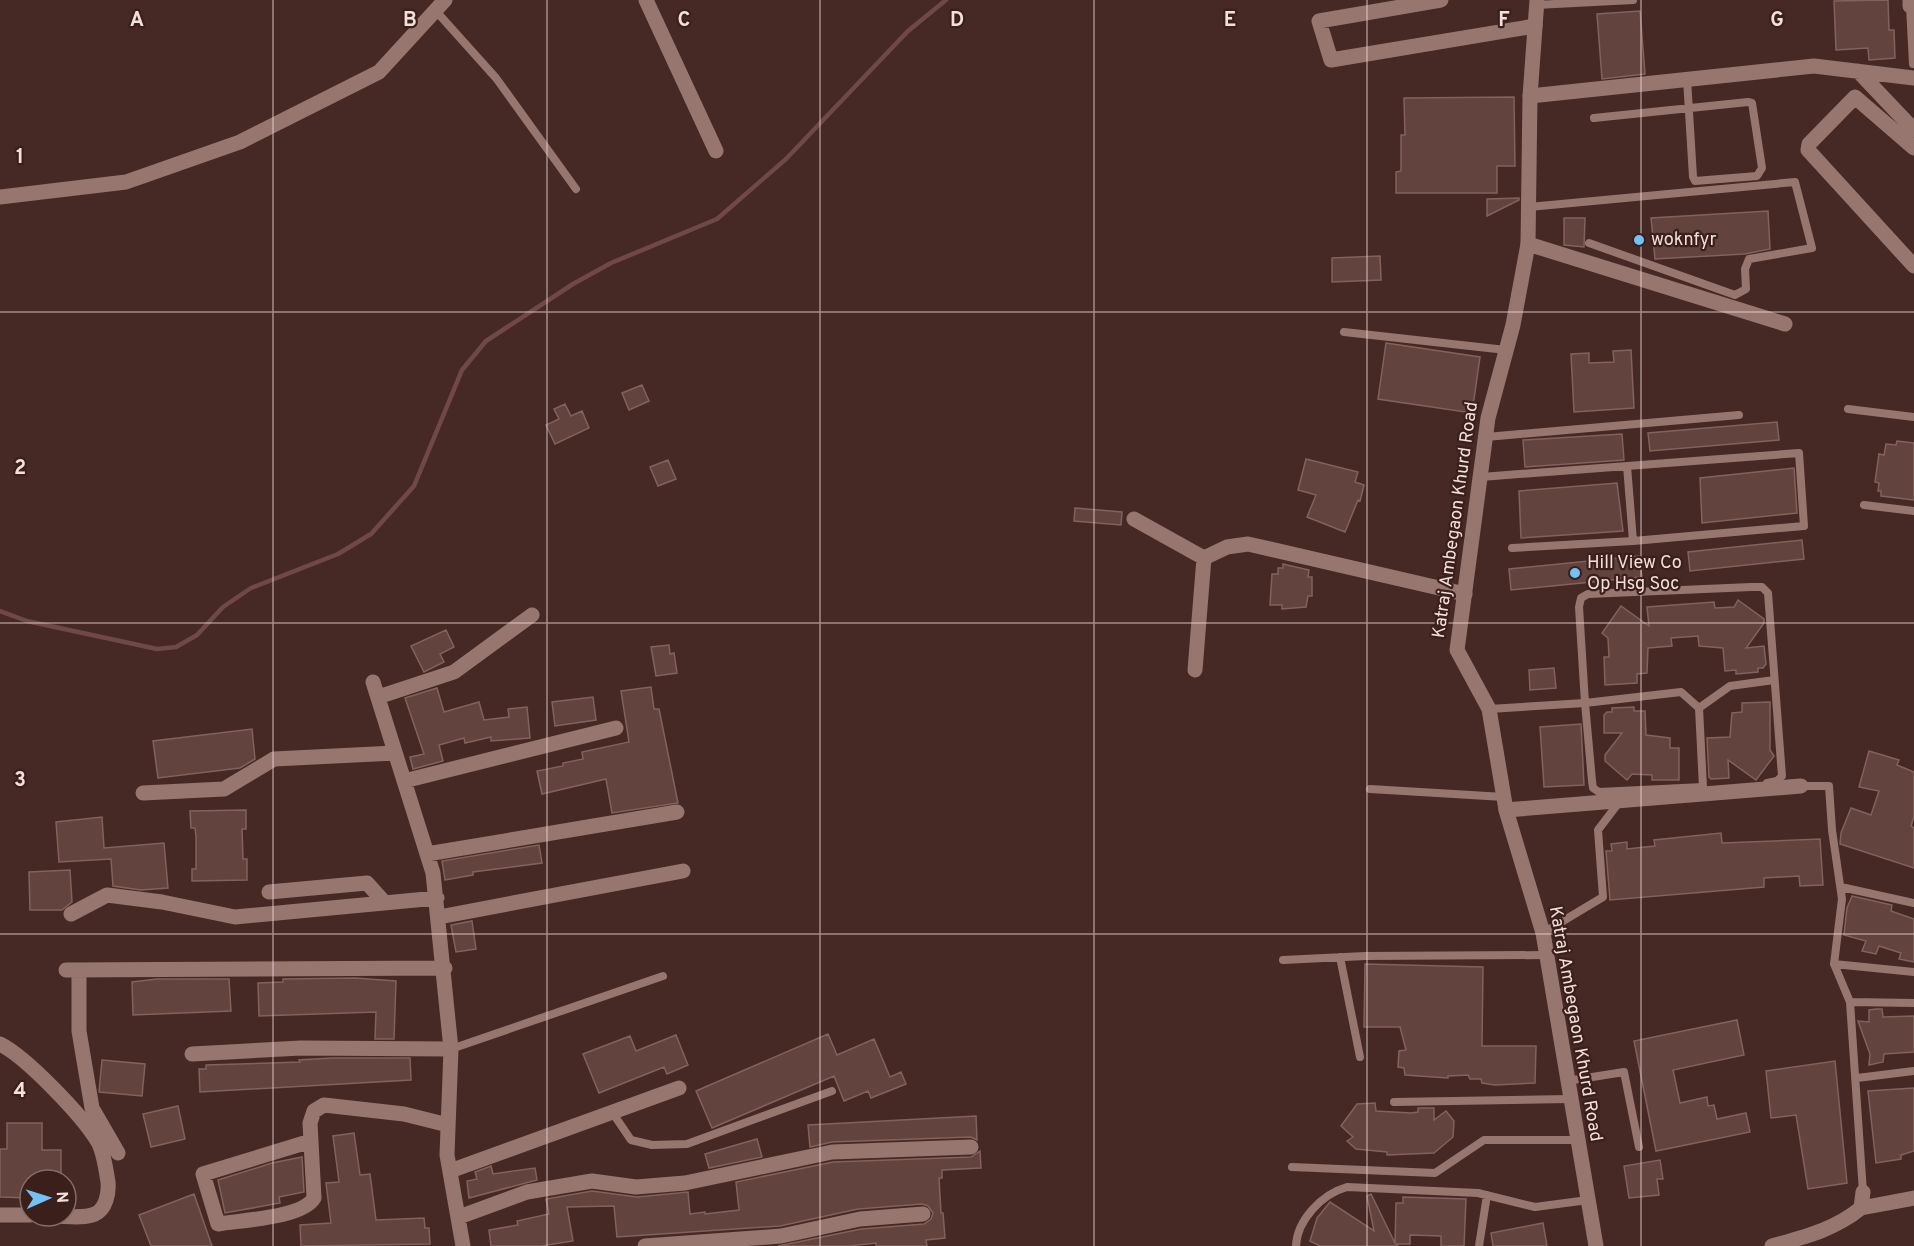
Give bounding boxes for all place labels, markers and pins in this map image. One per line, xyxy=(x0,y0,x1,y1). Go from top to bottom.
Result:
place label: woknfyr xyxy=(1651,229,1717,252)
marker: woknfyr xyxy=(1632,233,1646,247)
place label: Hill View Co Op Hsg Soc xyxy=(1587,552,1682,596)
marker: Hill View Co Op Hsg Soc xyxy=(1568,566,1582,580)

